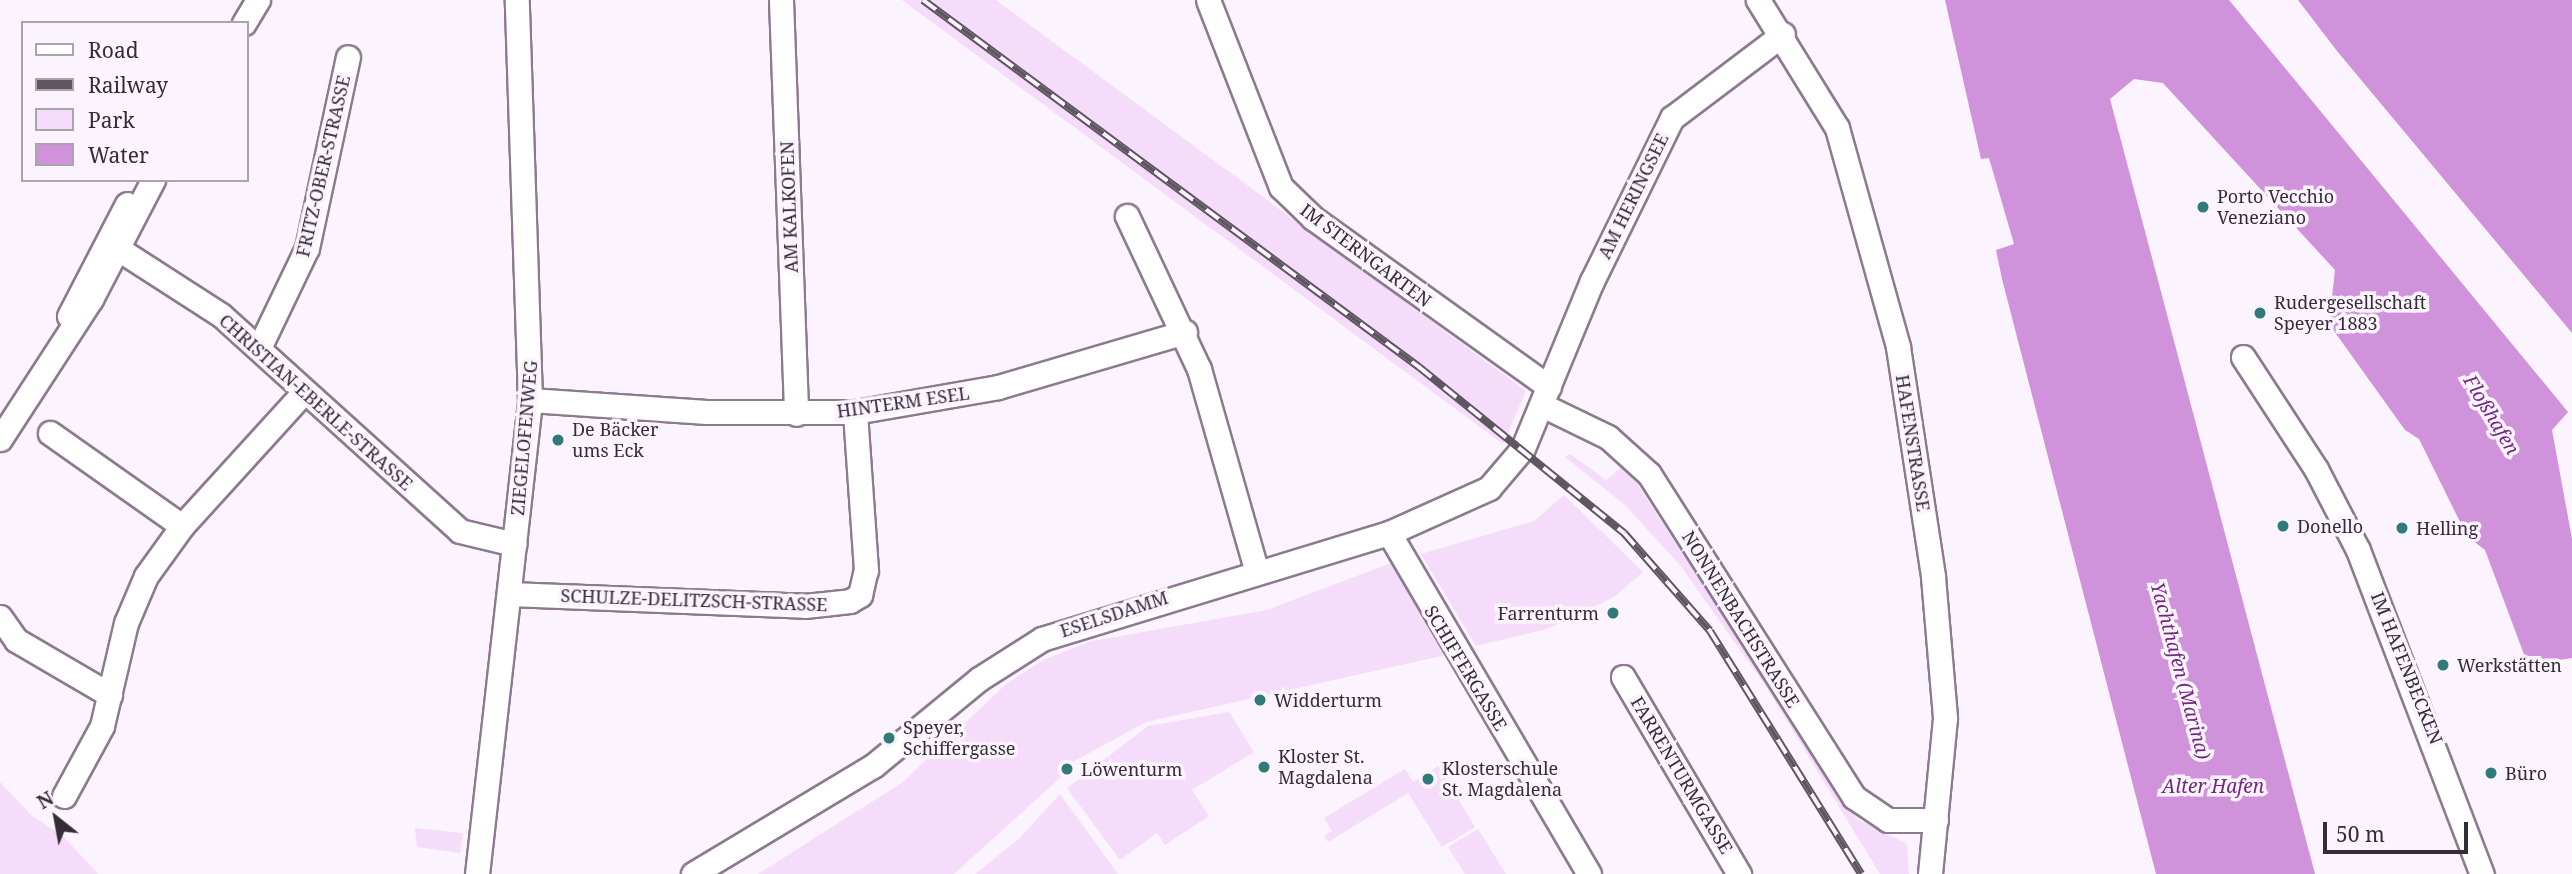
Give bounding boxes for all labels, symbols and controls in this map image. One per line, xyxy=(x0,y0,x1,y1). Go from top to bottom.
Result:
legend xyxy=(21,21,248,182)
text: Road xyxy=(88,36,139,64)
text: Railway xyxy=(88,71,168,99)
street label: FRITZ-OBER-STRASSE xyxy=(292,73,354,259)
text: Park xyxy=(88,106,135,134)
street label: AM HERINGSEE xyxy=(1593,130,1673,262)
text: Water xyxy=(88,141,149,169)
street label: AM KALKOFEN xyxy=(776,141,802,273)
place label: Porto Vecchio Veneziano xyxy=(2217,186,2334,228)
street label: IM STERNGARTEN xyxy=(1296,199,1436,311)
marker: Porto Vecchio Veneziano xyxy=(2195,199,2211,215)
place label: Rudergesellschaft Speyer 1883 xyxy=(2274,292,2426,334)
marker: Rudergesellschaft Speyer 1883 xyxy=(2252,305,2268,321)
street label: CHRISTIAN-EBERLE-STRASSE xyxy=(215,309,417,495)
street label: ZIEGELOFENWEG xyxy=(506,360,542,516)
water label: Floßhafen xyxy=(2458,371,2524,459)
street label: HAFENSTRASSE xyxy=(1892,373,1934,513)
street label: HINTERM ESEL xyxy=(835,382,971,422)
place label: De Bäcker ums Eck xyxy=(572,419,658,462)
marker: De Bäcker ums Eck xyxy=(550,432,566,448)
place label: Donello xyxy=(2297,515,2363,537)
place label: Helling xyxy=(2416,517,2478,539)
marker: Donello xyxy=(2275,518,2291,534)
marker: Helling xyxy=(2394,520,2410,536)
street label: NONNENBACHSTRASSE xyxy=(1678,527,1804,711)
water label: Yachthafen (Marina) xyxy=(2145,580,2215,762)
street label: SCHULZE-DELITZSCH-STRASSE xyxy=(560,585,828,615)
street label: ESELSDAMM xyxy=(1057,586,1171,642)
street label: IM HAFENBECKEN xyxy=(2367,589,2447,747)
street label: SCHIFFERGASSE xyxy=(1420,602,1512,734)
place label: Farrenturm xyxy=(1498,602,1599,624)
marker: Farrenturm xyxy=(1605,605,1621,621)
place label: Werkstätten xyxy=(2457,654,2562,676)
marker: Werkstätten xyxy=(2435,657,2451,673)
place label: Widderturm xyxy=(1274,689,1382,711)
marker: Widderturm xyxy=(1252,692,1268,708)
street label: FARRENTURMGASSE xyxy=(1626,692,1738,858)
place label: Speyer, Schiffergasse xyxy=(903,717,1015,760)
marker: Speyer, Schiffergasse xyxy=(881,730,897,746)
place label: Kloster St. Magdalena xyxy=(1278,746,1373,788)
place label: Löwenturm xyxy=(1081,758,1183,780)
place label: Klosterschule St. Magdalena xyxy=(1442,758,1562,800)
marker: Kloster St. Magdalena xyxy=(1256,759,1272,775)
marker: Löwenturm xyxy=(1059,761,1075,777)
place label: Büro xyxy=(2505,762,2547,784)
marker: Büro xyxy=(2483,765,2499,781)
marker: Klosterschule St. Magdalena xyxy=(1420,771,1436,787)
water label: Alter Hafen xyxy=(2162,776,2264,798)
north arrow xyxy=(21,783,91,853)
text: N xyxy=(32,785,58,815)
scale bar xyxy=(2327,808,2472,852)
text: 50 m xyxy=(2336,820,2385,848)

